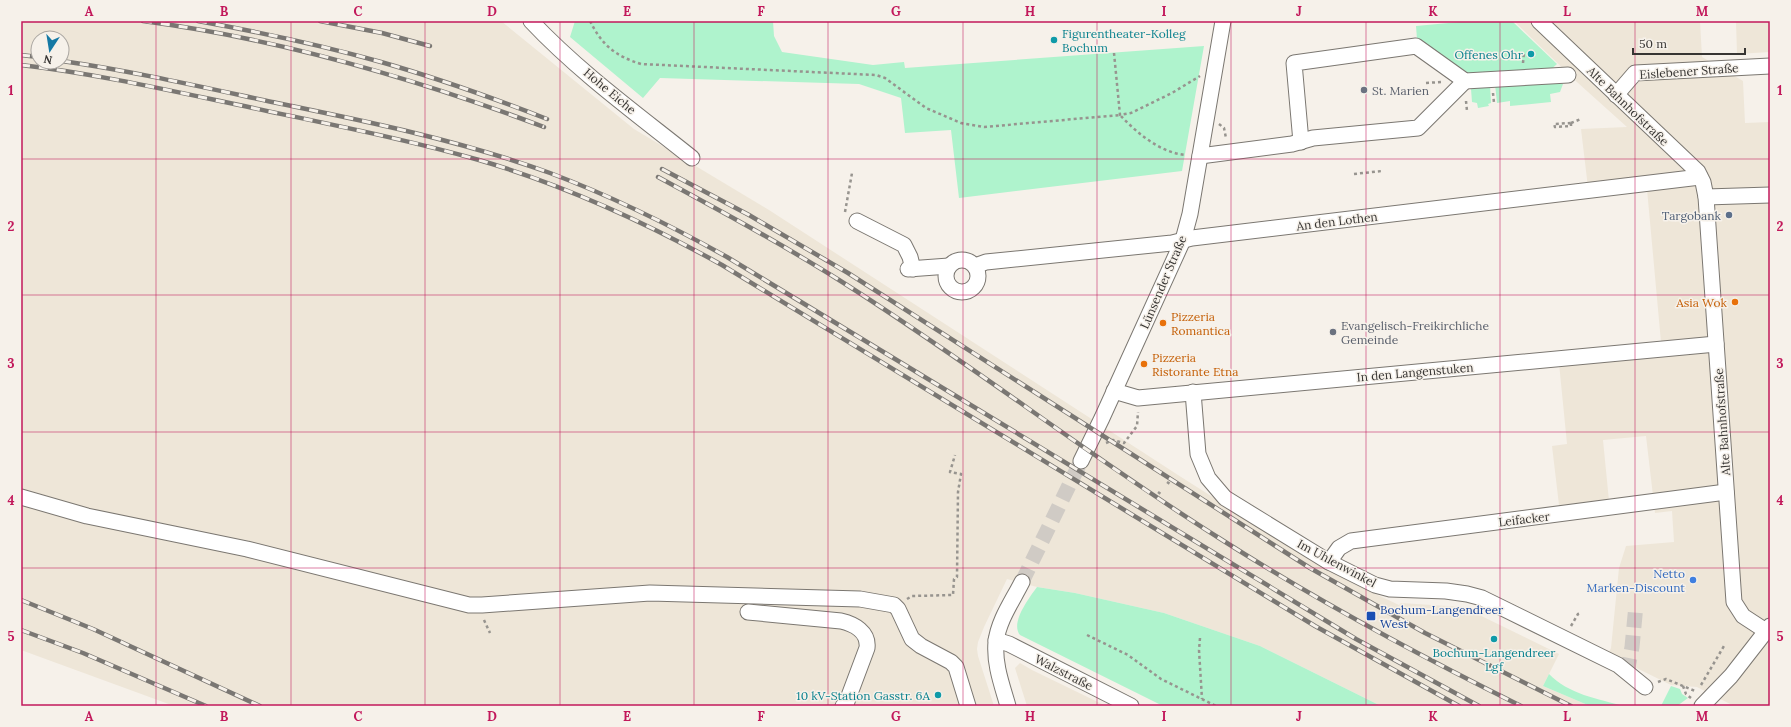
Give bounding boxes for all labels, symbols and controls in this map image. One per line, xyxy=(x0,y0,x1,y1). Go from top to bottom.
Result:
text: A xyxy=(85,3,94,20)
text: B xyxy=(220,3,229,20)
text: C xyxy=(354,3,363,20)
text: D xyxy=(487,3,497,20)
text: E xyxy=(623,3,631,20)
text: F xyxy=(757,3,765,20)
text: G xyxy=(891,3,901,20)
text: H xyxy=(1025,3,1035,20)
text: I xyxy=(1161,3,1167,20)
text: J xyxy=(1296,3,1302,20)
text: K xyxy=(1428,3,1438,20)
text: L xyxy=(1563,3,1571,20)
text: M xyxy=(1696,3,1709,20)
place label: Figurentheater-Kolleg Bochum xyxy=(1062,26,1186,55)
north arrow xyxy=(30,30,70,70)
scale bar xyxy=(1633,30,1745,56)
marker: Figurentheater-Kolleg Bochum xyxy=(1049,35,1059,45)
text: 50 m xyxy=(1639,36,1667,51)
place label: Offenes Ohr xyxy=(1454,47,1524,62)
marker: Offenes Ohr xyxy=(1526,49,1536,59)
text: N xyxy=(42,52,54,68)
street label: Eislebener Straße xyxy=(1639,60,1739,82)
street label: Alte Bahnhofstraße xyxy=(1583,63,1672,149)
street label: Hohe Eiche xyxy=(581,65,640,118)
text: 1 xyxy=(8,82,14,99)
text: 1 xyxy=(1777,82,1783,99)
place label: St. Marien xyxy=(1372,83,1429,98)
marker: St. Marien xyxy=(1359,85,1369,95)
place label: Targobank xyxy=(1662,208,1722,223)
street label: An den Lothen xyxy=(1295,209,1378,234)
marker: Targobank xyxy=(1724,210,1734,220)
text: 2 xyxy=(8,218,15,235)
text: 2 xyxy=(1777,218,1784,235)
street label: Lünsender Straße xyxy=(1137,233,1190,331)
place label: Asia Wok xyxy=(1675,295,1728,310)
marker: Asia Wok xyxy=(1730,297,1740,307)
place label: Pizzeria Romantica xyxy=(1171,309,1230,338)
marker: Pizzeria Romantica xyxy=(1158,318,1168,328)
place label: Evangelisch-Freikirchliche Gemeinde xyxy=(1341,318,1489,347)
marker: Evangelisch-Freikirchliche Gemeinde xyxy=(1328,327,1338,337)
place label: Pizzeria Ristorante Etna xyxy=(1152,350,1238,379)
text: 3 xyxy=(7,355,15,372)
text: 3 xyxy=(1776,355,1784,372)
marker: Pizzeria Ristorante Etna xyxy=(1139,359,1149,369)
street label: In den Langenstuken xyxy=(1356,359,1474,385)
street label: Alte Bahnhofstraße xyxy=(1711,367,1733,477)
text: 4 xyxy=(7,492,15,509)
text: 4 xyxy=(1776,492,1784,509)
street label: Leifacker xyxy=(1498,508,1551,530)
street label: Im Uhlenwinkel xyxy=(1295,536,1379,590)
place label: Netto Marken-Discount xyxy=(1587,566,1685,595)
marker: Netto Marken-Discount xyxy=(1688,575,1698,585)
place label: Bochum-Langendreer West xyxy=(1380,602,1504,631)
marker: Bochum-Langendreer West xyxy=(1365,610,1377,622)
text: 5 xyxy=(7,628,15,645)
text: 5 xyxy=(1776,628,1784,645)
marker: Bochum-Langendreer Lgf xyxy=(1489,634,1499,644)
place label: Bochum-Langendreer Lgf xyxy=(1432,645,1556,674)
street label: Walzstraße xyxy=(1032,651,1096,693)
place label: 10 kV-Station Gasstr. 6A xyxy=(796,688,930,703)
marker: 10 kV-Station Gasstr. 6A xyxy=(933,690,943,700)
text: A xyxy=(85,708,94,725)
text: B xyxy=(220,708,229,725)
text: C xyxy=(354,708,363,725)
text: D xyxy=(487,708,497,725)
text: E xyxy=(623,708,631,725)
text: F xyxy=(757,708,765,725)
text: G xyxy=(891,708,901,725)
text: H xyxy=(1025,708,1035,725)
text: I xyxy=(1161,708,1167,725)
text: J xyxy=(1296,708,1302,725)
text: K xyxy=(1428,708,1438,725)
text: L xyxy=(1563,708,1571,725)
text: M xyxy=(1696,708,1709,725)

